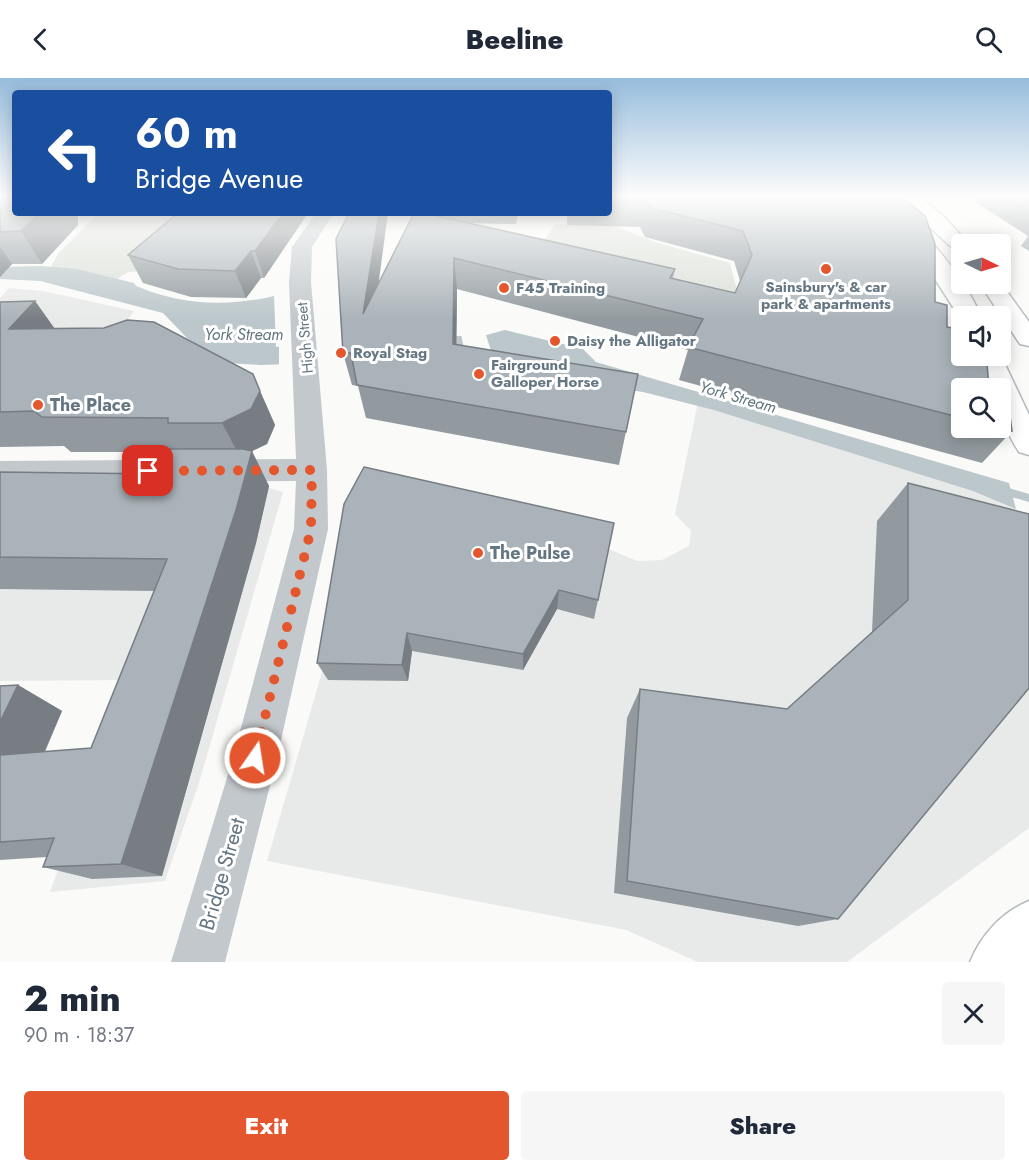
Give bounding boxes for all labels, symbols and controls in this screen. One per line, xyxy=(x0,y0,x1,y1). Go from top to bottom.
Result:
text: Beeline xyxy=(466,20,563,59)
icon: back xyxy=(24,23,57,56)
icon: search xyxy=(972,23,1005,56)
text: 60 m xyxy=(135,103,238,164)
icon: left xyxy=(36,114,114,192)
text: Bridge Avenue xyxy=(135,159,303,198)
north arrow xyxy=(951,234,1011,294)
map controls xyxy=(951,234,1011,438)
marker: Sainsbury's & car park & apartments xyxy=(819,262,833,276)
place label: Sainsbury's & car park & apartments xyxy=(761,276,891,315)
place label: F45 Training xyxy=(516,277,605,299)
marker: F45 Training xyxy=(497,281,511,295)
street label: High Street xyxy=(291,301,319,374)
button: sound xyxy=(951,306,1011,366)
water label: York Stream xyxy=(205,323,283,346)
place label: Daisy the Alligator xyxy=(567,330,697,352)
marker: Daisy the Alligator xyxy=(548,334,562,348)
place label: Royal Stag xyxy=(353,342,427,364)
marker: Royal Stag xyxy=(334,346,348,360)
place label: Fairground Galloper Horse xyxy=(491,354,599,393)
marker: Fairground Galloper Horse xyxy=(472,367,486,381)
water label: York Stream xyxy=(697,375,779,419)
button: search xyxy=(951,378,1011,438)
place label: The Place xyxy=(50,392,131,418)
marker: The Place xyxy=(31,398,45,412)
pin xyxy=(122,445,173,496)
icon: arrive xyxy=(131,454,164,487)
place label: The Pulse xyxy=(490,540,571,566)
marker: The Pulse xyxy=(471,546,485,560)
position arrow xyxy=(223,726,287,790)
street label: Bridge Street xyxy=(192,814,252,934)
text: 2 min xyxy=(24,972,121,1024)
button: close xyxy=(942,982,1005,1045)
text: 90 m · 18:37 xyxy=(24,1021,134,1050)
button: Exit xyxy=(24,1091,509,1160)
button: Share xyxy=(521,1091,1005,1160)

